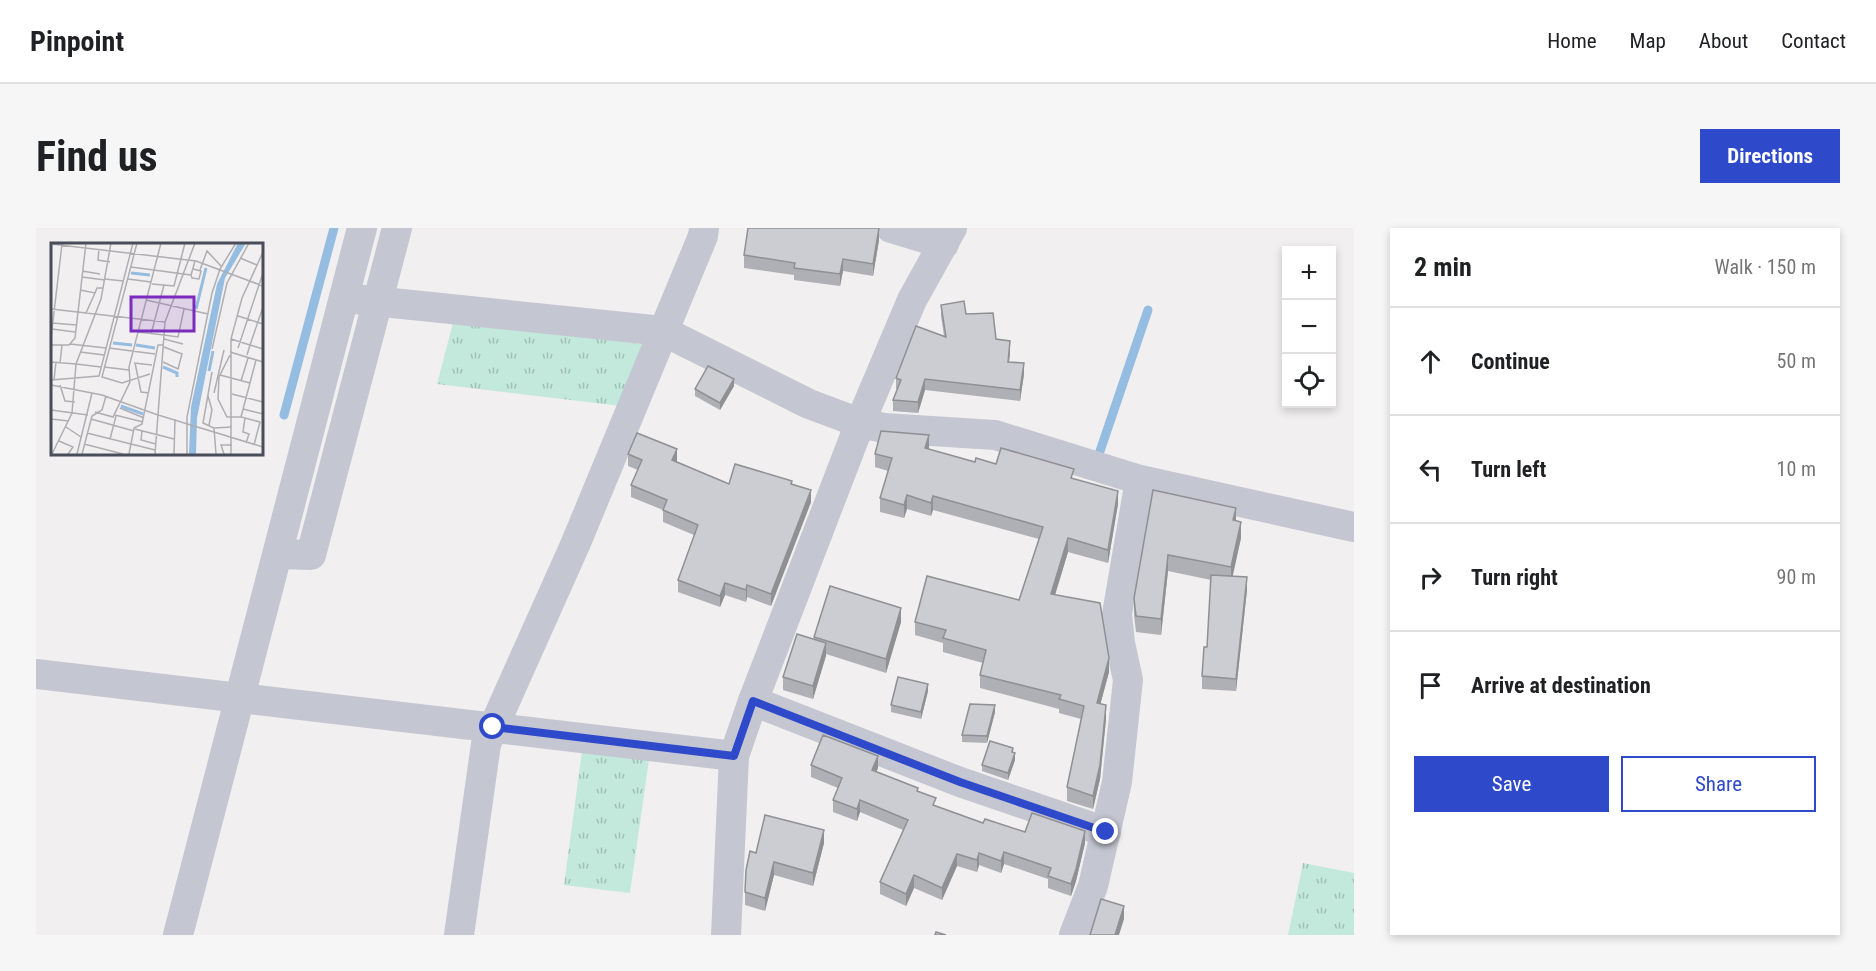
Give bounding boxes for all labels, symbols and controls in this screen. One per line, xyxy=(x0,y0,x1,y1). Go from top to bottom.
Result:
text: Pinpoint xyxy=(30,25,124,58)
text: Home xyxy=(1547,29,1597,53)
text: Map xyxy=(1630,29,1666,53)
text: About xyxy=(1699,29,1748,53)
text: Contact xyxy=(1781,29,1846,53)
button: Directions xyxy=(1700,129,1840,183)
text: Find us xyxy=(36,132,157,181)
inset map xyxy=(51,243,262,454)
map controls xyxy=(1282,246,1336,408)
button: + xyxy=(1282,246,1336,300)
text: 2 min xyxy=(1414,252,1472,282)
text: Walk · 150 m xyxy=(1715,255,1816,279)
button: − xyxy=(1282,300,1336,354)
icon: ahead xyxy=(1414,345,1447,378)
text: Continue xyxy=(1471,349,1550,374)
text: 50 m xyxy=(1777,349,1816,373)
button: locate xyxy=(1282,354,1336,408)
icon: left xyxy=(1414,453,1447,486)
text: Turn left xyxy=(1471,457,1546,482)
text: 10 m xyxy=(1777,457,1816,481)
icon: right xyxy=(1414,561,1447,594)
text: Turn right xyxy=(1471,565,1558,590)
text: 90 m xyxy=(1777,565,1816,589)
icon: arrive xyxy=(1414,669,1447,702)
text: Arrive at destination xyxy=(1471,673,1651,698)
route start xyxy=(479,713,505,739)
button: Save xyxy=(1414,756,1609,812)
button: Share xyxy=(1621,756,1816,812)
route end xyxy=(1092,818,1118,844)

